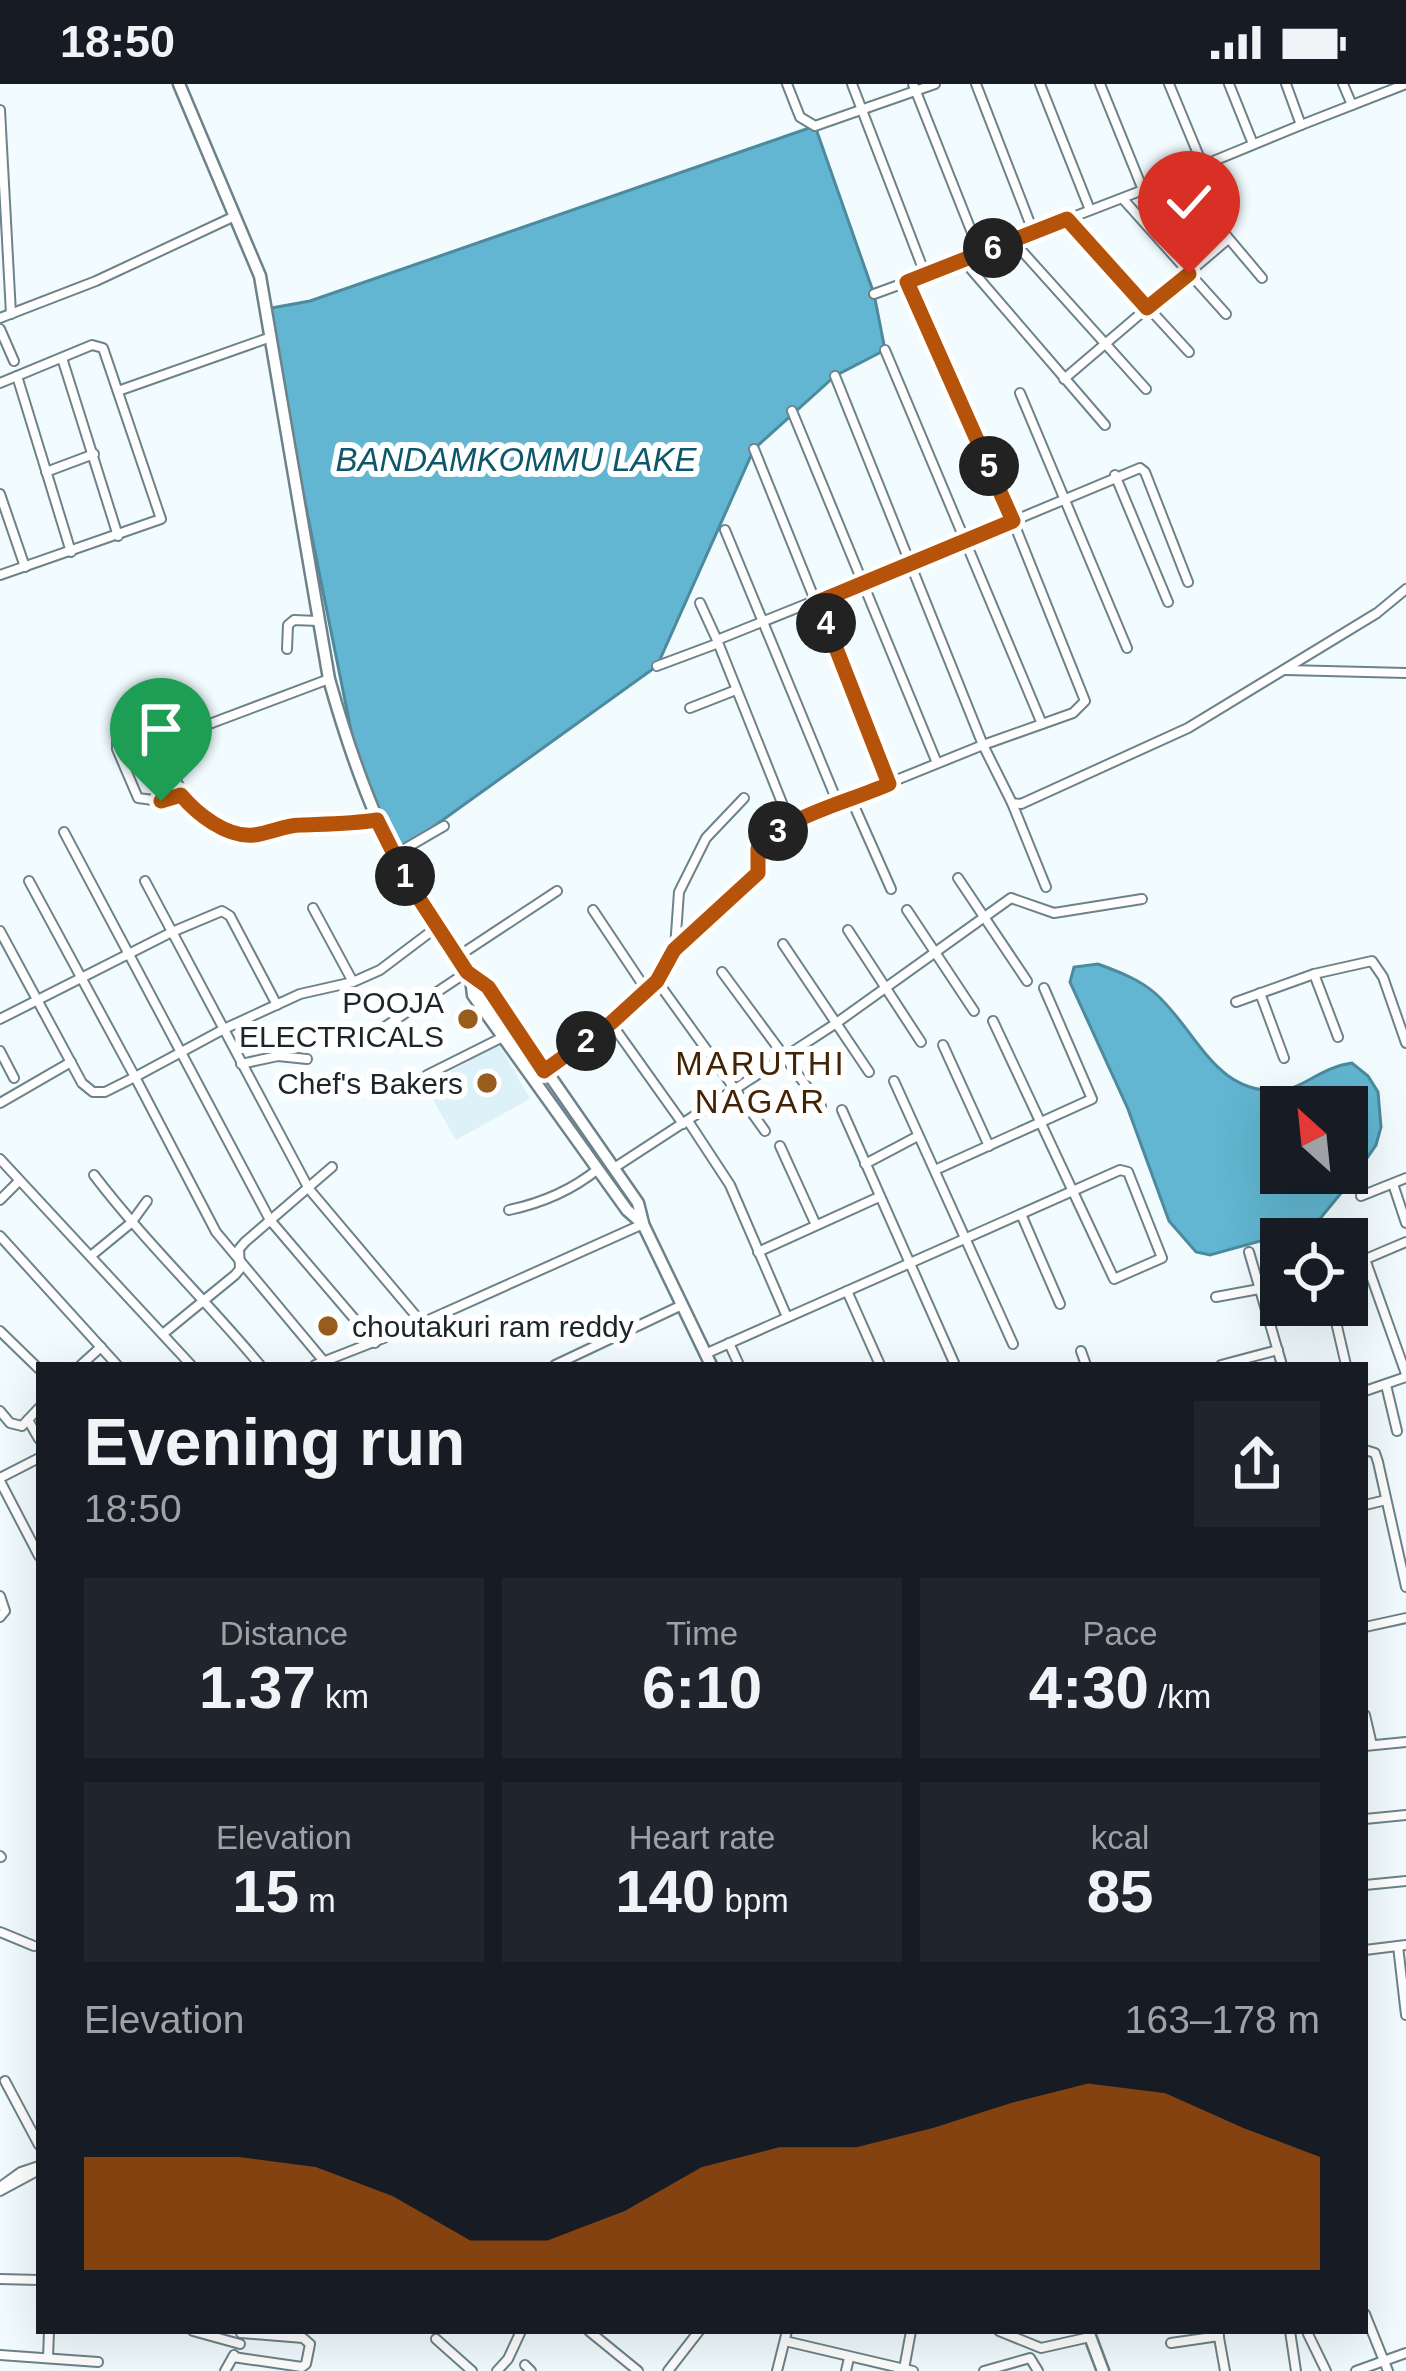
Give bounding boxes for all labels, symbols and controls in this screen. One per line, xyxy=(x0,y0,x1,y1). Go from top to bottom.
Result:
text: 18:50 xyxy=(60,16,175,67)
pin xyxy=(1138,151,1240,274)
icon: check xyxy=(1156,169,1222,235)
pin: 6 xyxy=(963,218,1023,278)
text: 6 xyxy=(984,229,1002,266)
pin: 5 xyxy=(959,436,1019,496)
water label: BANDAMKOMMU LAKE xyxy=(335,441,698,478)
text: 5 xyxy=(980,447,998,484)
pin: 4 xyxy=(796,593,856,653)
text: 4 xyxy=(817,604,835,641)
pin xyxy=(110,678,212,801)
icon: arrive xyxy=(128,696,194,762)
pin: 3 xyxy=(748,801,808,861)
text: 3 xyxy=(769,812,787,849)
pin: 1 xyxy=(375,846,435,906)
text: 1 xyxy=(396,857,414,894)
place label: POOJA ELECTRICALS xyxy=(239,986,444,1053)
marker: POOJA ELECTRICALS xyxy=(455,1006,481,1032)
pin: 2 xyxy=(556,1011,616,1071)
text: 2 xyxy=(577,1022,595,1059)
district label: MARUTHI NAGAR xyxy=(675,1045,847,1120)
place label: Chef's Bakers xyxy=(277,1067,463,1100)
marker: Chef's Bakers xyxy=(474,1070,500,1096)
north arrow xyxy=(1260,1086,1368,1194)
map controls xyxy=(1260,1086,1368,1326)
button: locate xyxy=(1260,1218,1368,1326)
place label: choutakuri ram reddy xyxy=(352,1310,634,1343)
marker: choutakuri ram reddy xyxy=(315,1313,341,1339)
button: share xyxy=(1194,1401,1320,1527)
text: Evening run xyxy=(84,1405,465,1479)
text: 18:50 xyxy=(84,1487,182,1530)
text: Distance xyxy=(220,1615,348,1652)
text: Time xyxy=(666,1615,738,1652)
text: Pace xyxy=(1082,1615,1158,1652)
text: 1.37 xyxy=(199,1654,316,1721)
text: 6:10 xyxy=(642,1654,762,1721)
text: 4:30 xyxy=(1029,1654,1149,1721)
text: km xyxy=(316,1678,369,1715)
text: /km xyxy=(1149,1678,1211,1715)
text: Elevation xyxy=(216,1819,352,1856)
text: Heart rate xyxy=(629,1819,775,1856)
text: kcal xyxy=(1091,1819,1149,1856)
text: 15 xyxy=(232,1858,299,1925)
text: 140 xyxy=(615,1858,715,1925)
text: 85 xyxy=(1087,1858,1153,1925)
text: m xyxy=(299,1882,336,1919)
text: bpm xyxy=(715,1882,789,1919)
text: Elevation xyxy=(84,1998,244,2041)
text: 163–178 m xyxy=(1125,1998,1320,2041)

